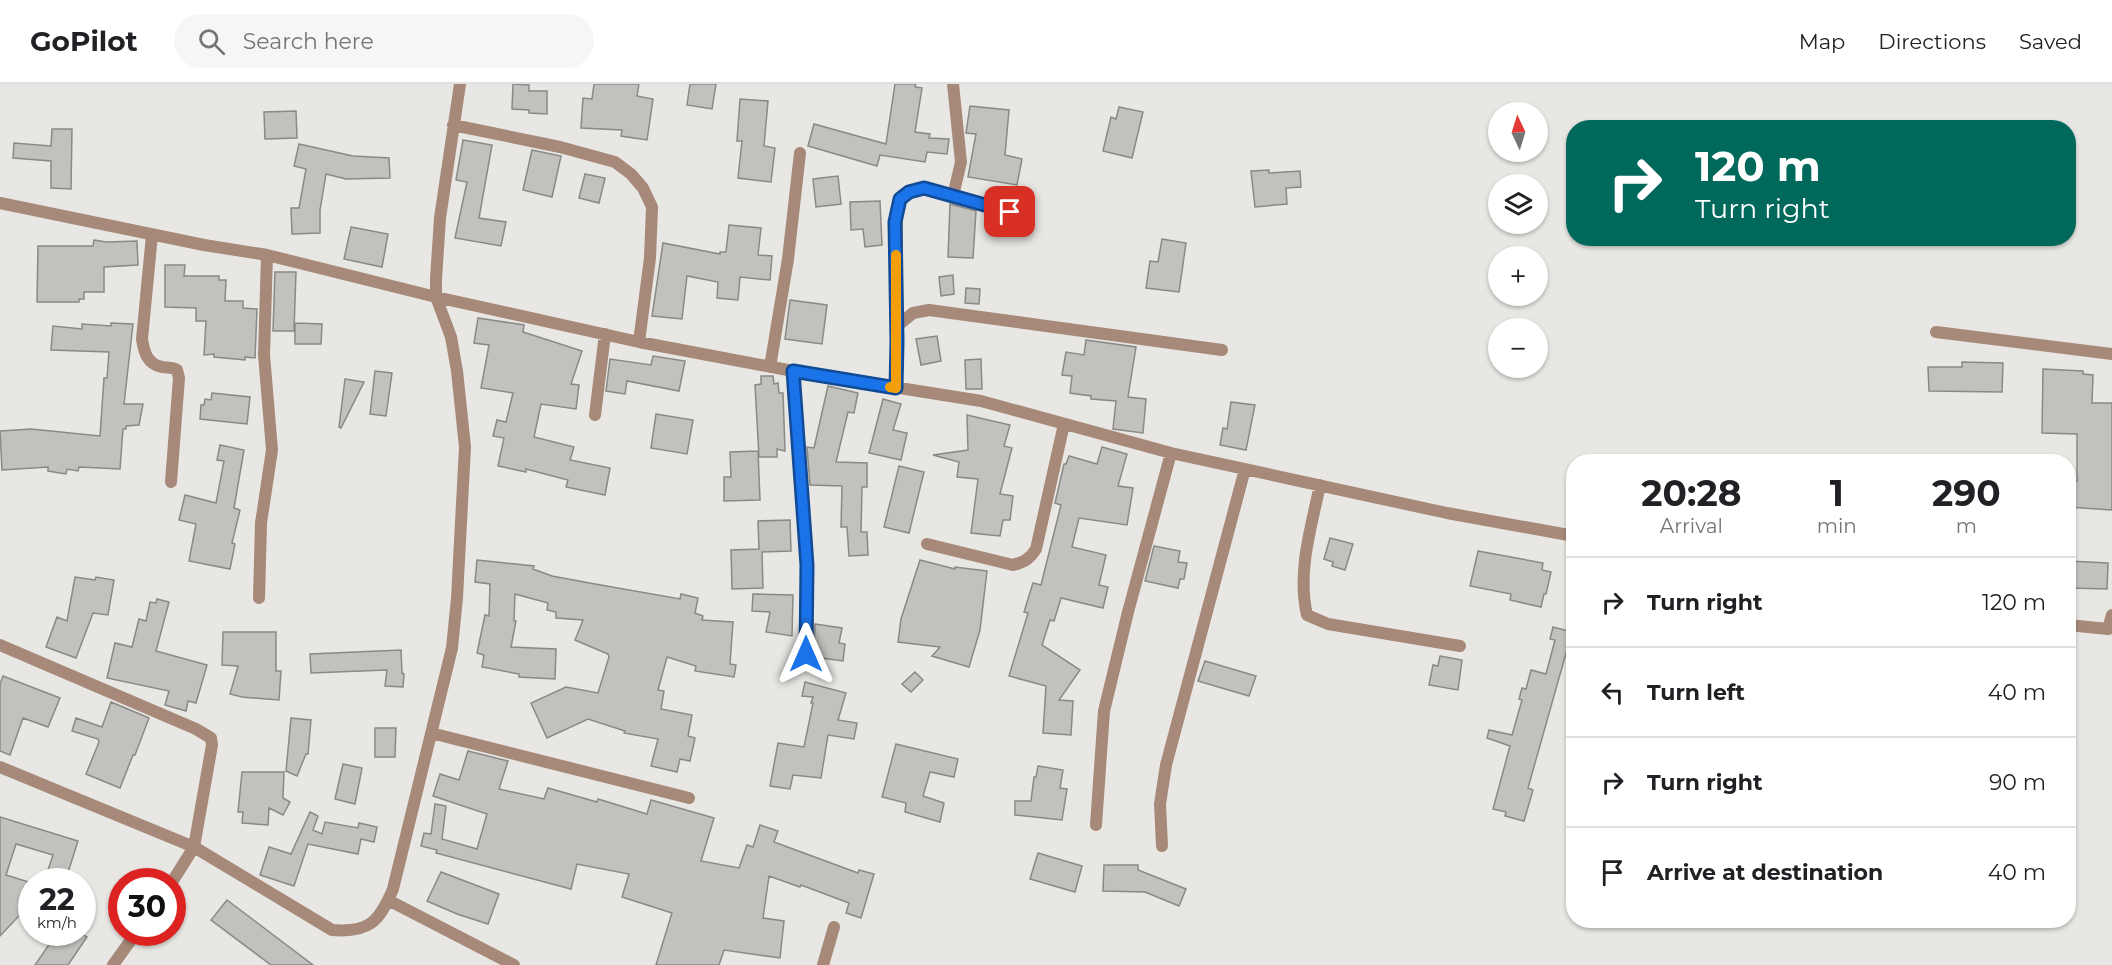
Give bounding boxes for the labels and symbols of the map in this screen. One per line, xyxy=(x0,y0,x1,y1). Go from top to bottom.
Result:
north arrow xyxy=(1488,102,1548,162)
pin xyxy=(984,186,1035,237)
position arrow xyxy=(774,622,838,686)
speed limit sign: 30 xyxy=(108,868,186,946)

